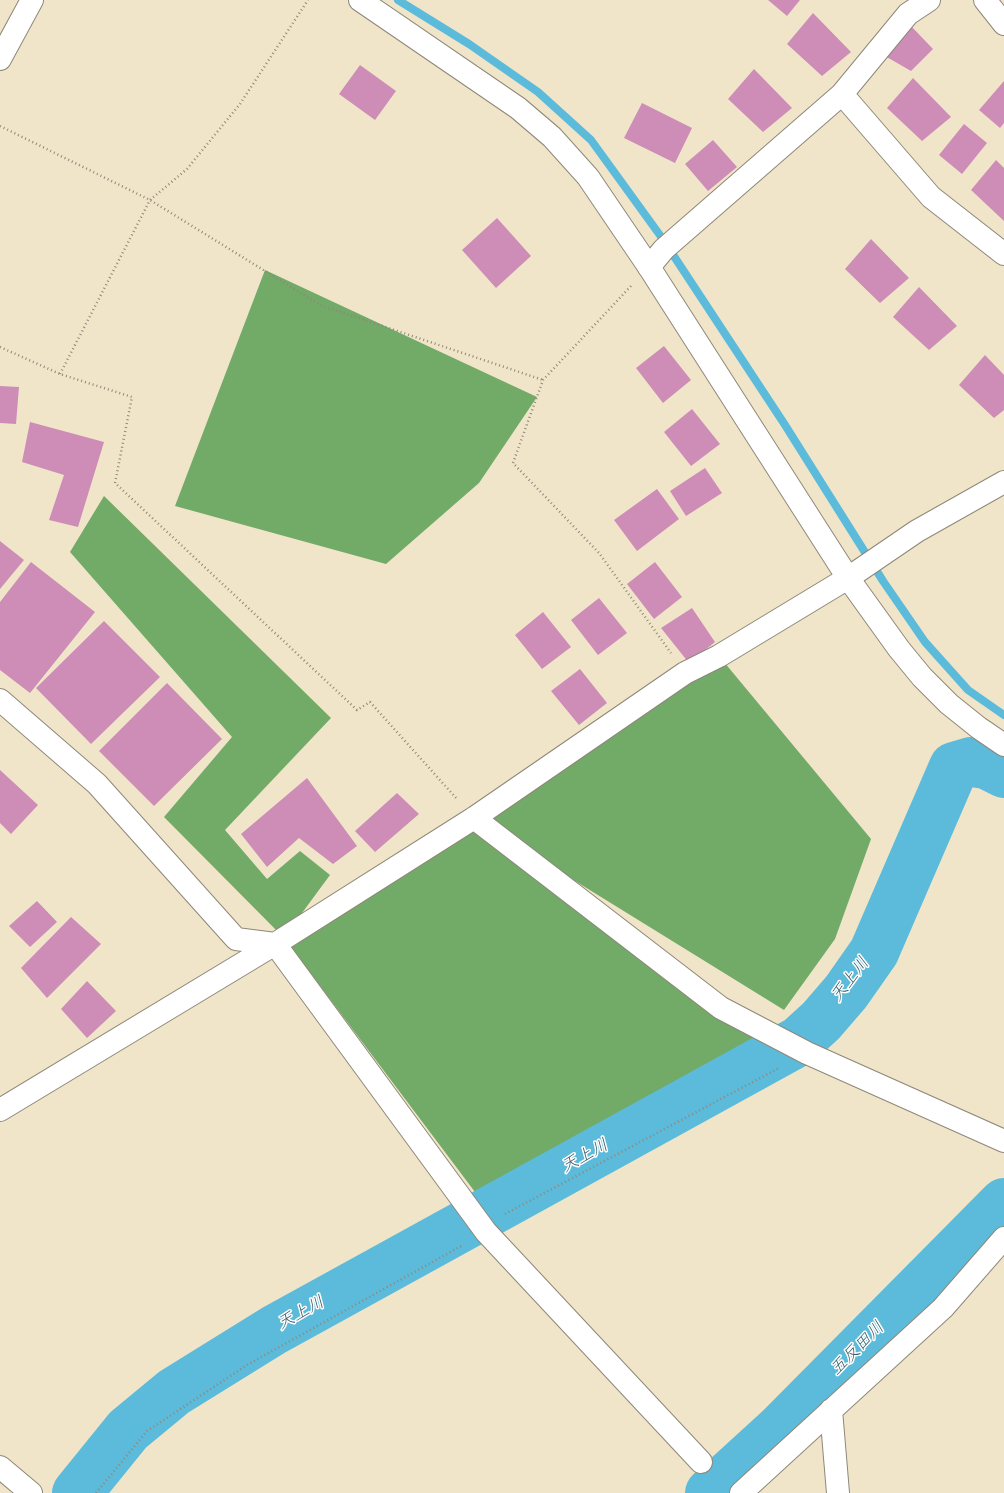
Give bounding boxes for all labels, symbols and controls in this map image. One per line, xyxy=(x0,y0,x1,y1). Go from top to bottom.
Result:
water label: 天上川 xyxy=(828,955,876,1007)
water label: 天上川 xyxy=(559,1137,613,1179)
water label: 天上川 xyxy=(275,1294,329,1336)
water label: 五反田川 xyxy=(828,1319,890,1381)

